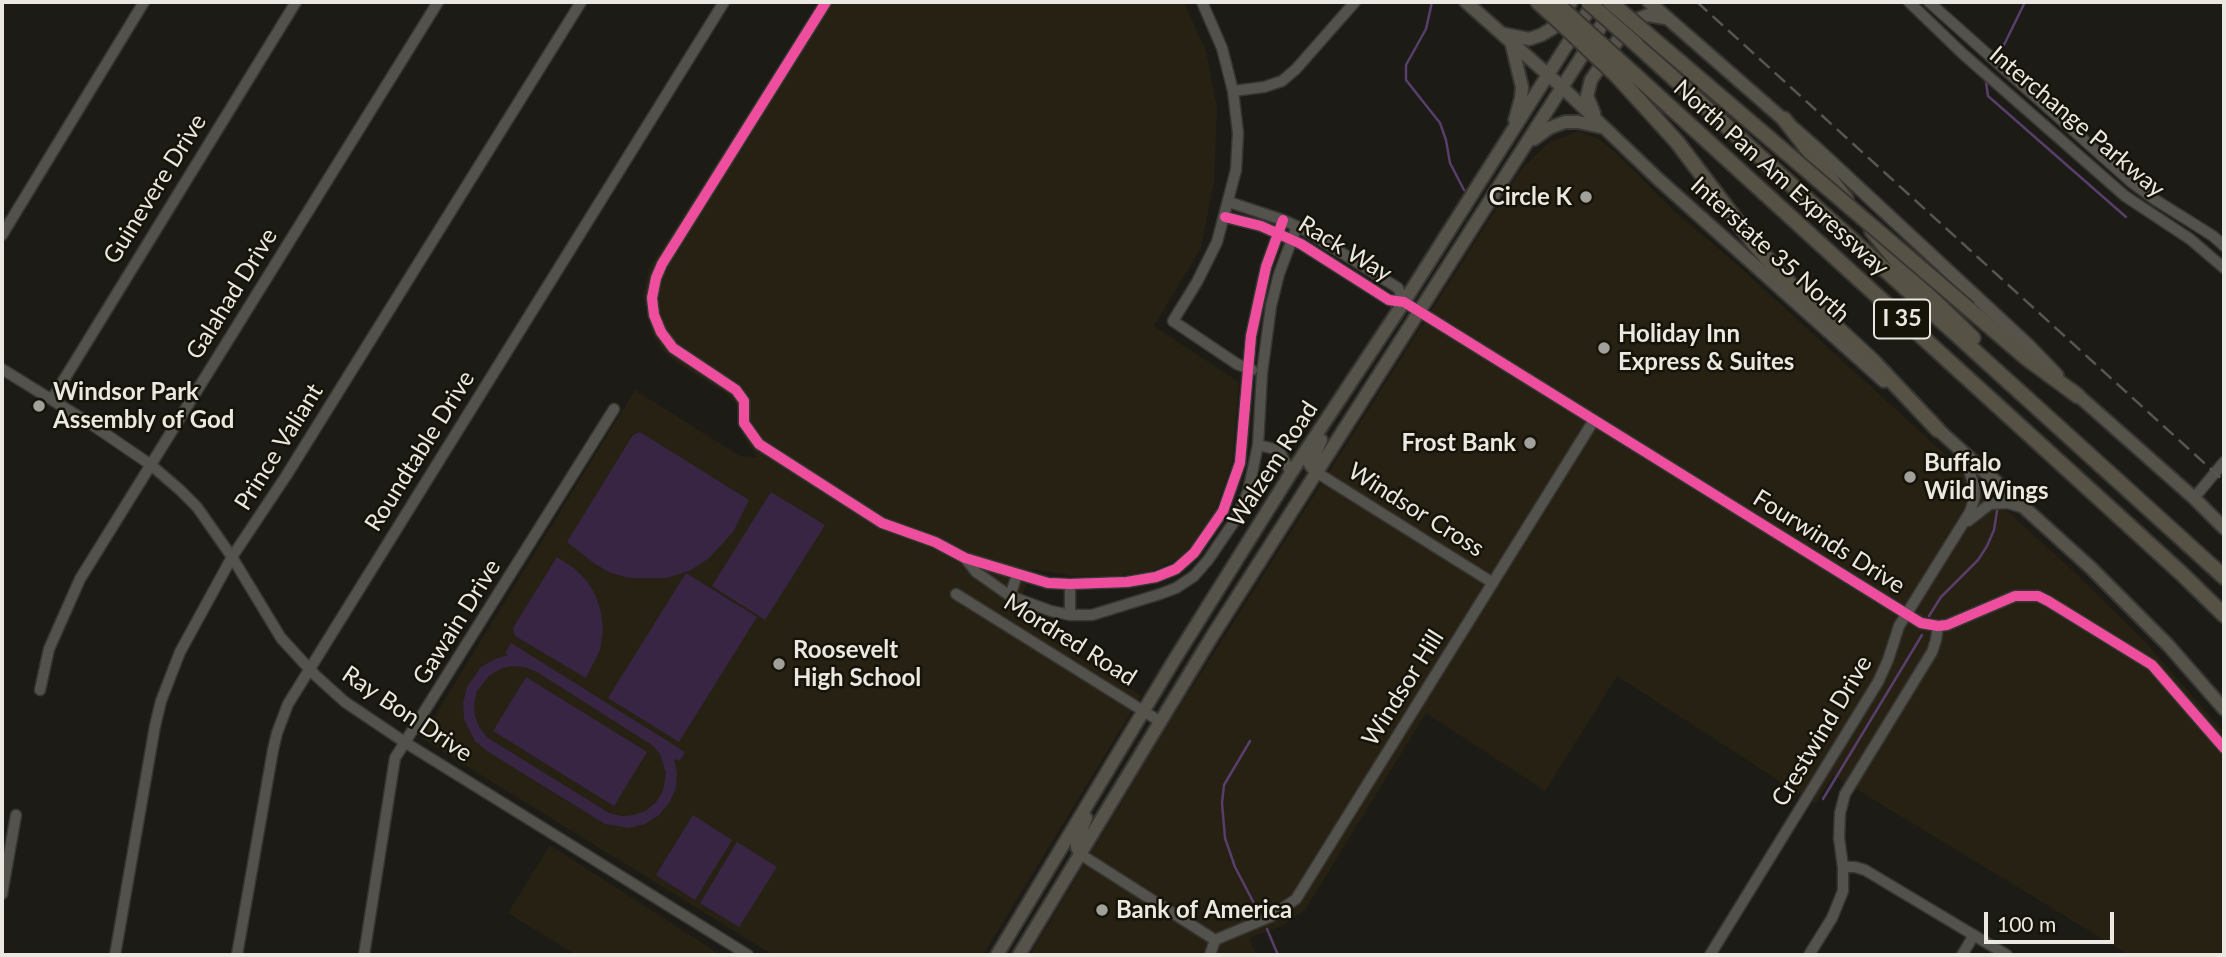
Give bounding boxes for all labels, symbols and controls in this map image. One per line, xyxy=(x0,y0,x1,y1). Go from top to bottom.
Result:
street label: Interchange Parkway xyxy=(1983,40,2171,204)
street label: North Pan Am Expressway xyxy=(1667,74,1895,282)
street label: Guinevere Drive xyxy=(97,109,213,269)
street label: Interstate 35 North xyxy=(1685,171,1855,329)
place label: Circle K xyxy=(1489,183,1572,211)
marker: Circle K xyxy=(1578,189,1594,205)
street label: Rack Way xyxy=(1293,210,1397,288)
street label: Galahad Drive xyxy=(180,223,284,365)
road number: I 35 xyxy=(1874,300,1930,338)
place label: Holiday Inn Express & Suites xyxy=(1618,320,1794,376)
marker: Holiday Inn Express & Suites xyxy=(1596,340,1612,356)
street label: Roundtable Drive xyxy=(359,365,481,537)
place label: Windsor Park Assembly of God xyxy=(53,378,234,434)
street label: Prince Valiant xyxy=(229,378,329,516)
street label: Walzem Road xyxy=(1222,396,1324,532)
marker: Windsor Park Assembly of God xyxy=(31,398,47,414)
place label: Frost Bank xyxy=(1402,429,1516,457)
marker: Frost Bank xyxy=(1522,435,1538,451)
place label: Buffalo Wild Wings xyxy=(1924,449,2049,505)
street label: Windsor Cross xyxy=(1343,457,1489,563)
marker: Buffalo Wild Wings xyxy=(1902,469,1918,485)
street label: Fourwinds Drive xyxy=(1748,484,1910,600)
street label: Gawain Drive xyxy=(407,554,507,690)
street label: Mordred Road xyxy=(998,588,1142,692)
street label: Windsor Hill xyxy=(1356,625,1450,751)
place label: Roosevelt High School xyxy=(793,636,921,692)
street label: Crestwind Drive xyxy=(1766,650,1878,812)
marker: Roosevelt High School xyxy=(771,656,787,672)
street label: Ray Bon Drive xyxy=(336,660,478,768)
place label: Bank of America xyxy=(1116,896,1292,924)
scale bar xyxy=(1988,898,2118,942)
marker: Bank of America xyxy=(1094,902,1110,918)
text: 100 m xyxy=(1997,911,2056,936)

